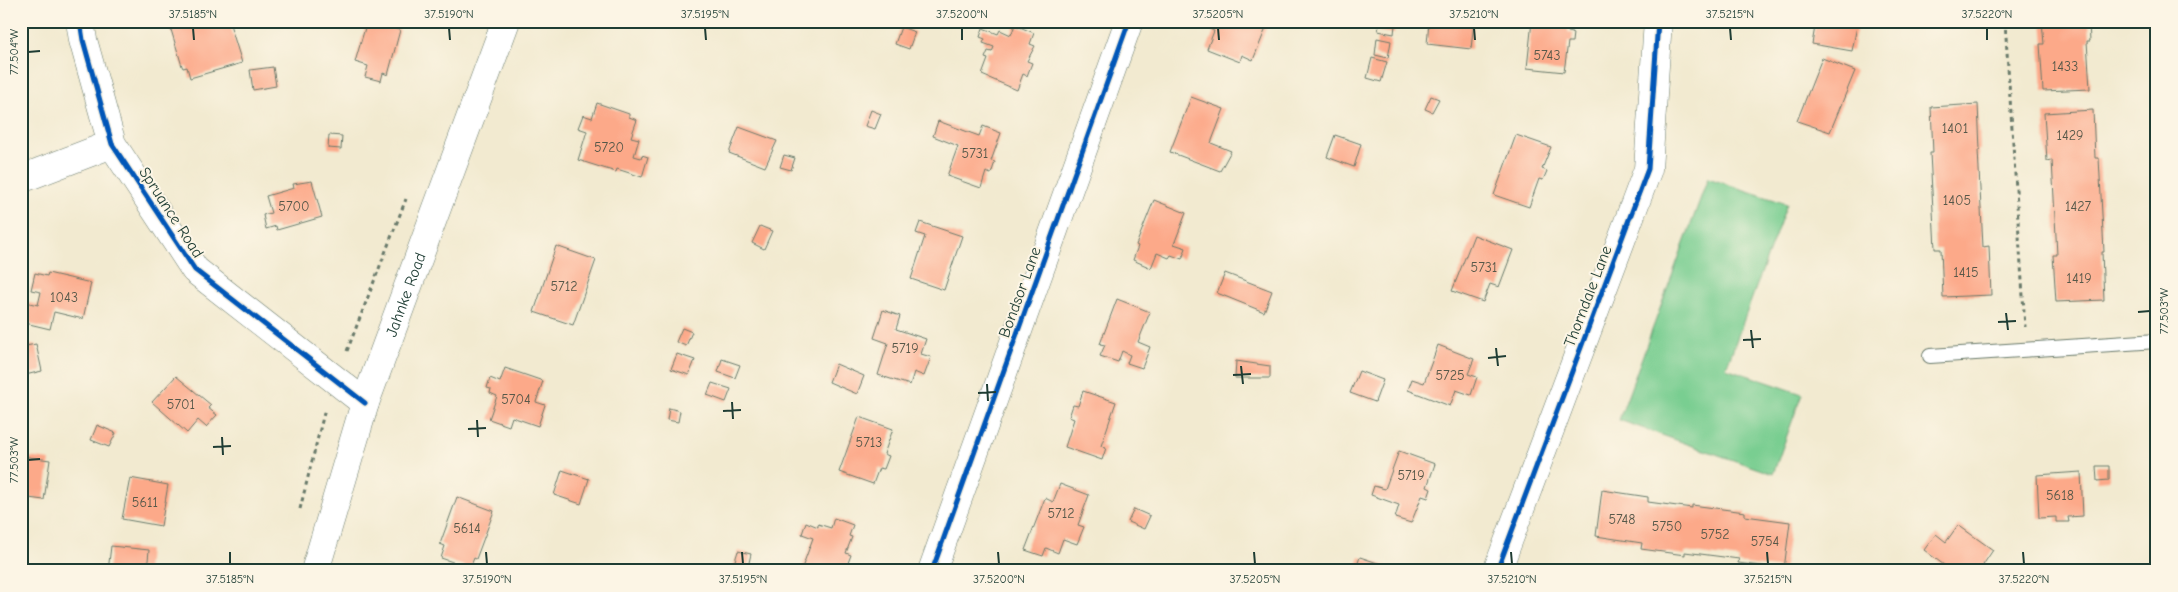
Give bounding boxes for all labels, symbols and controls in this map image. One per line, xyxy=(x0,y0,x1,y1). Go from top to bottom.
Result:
text: 37.5185°N xyxy=(169,7,217,21)
text: 37.5190°N xyxy=(424,7,474,21)
text: 37.5195°N xyxy=(681,7,729,21)
text: 37.5200°N xyxy=(936,7,988,21)
text: 37.5205°N xyxy=(1192,7,1244,21)
text: 37.5210°N xyxy=(1449,7,1499,21)
text: 37.5215°N xyxy=(1706,7,1754,21)
text: 37.5220°N xyxy=(1962,7,2012,21)
text: 77.504°W xyxy=(7,28,21,75)
house number: 5743 xyxy=(1534,47,1560,64)
house number: 1433 xyxy=(2052,58,2078,75)
house number: 1401 xyxy=(1942,120,1968,137)
house number: 1429 xyxy=(2056,127,2084,144)
house number: 5720 xyxy=(594,139,624,156)
house number: 5731 xyxy=(962,145,988,162)
street label: Spruance Road xyxy=(135,164,207,261)
house number: 1405 xyxy=(1943,192,1971,209)
house number: 5700 xyxy=(278,198,310,215)
house number: 1427 xyxy=(2065,198,2091,215)
street label: Thorndale Lane xyxy=(1560,243,1616,350)
street label: Bondsor Lane xyxy=(995,244,1045,340)
street label: Jahnke Road xyxy=(382,250,430,339)
house number: 5731 xyxy=(1471,259,1497,276)
house number: 1415 xyxy=(1953,264,1979,281)
house number: 1419 xyxy=(2066,270,2092,287)
house number: 5712 xyxy=(550,278,578,295)
text: 77.503°W xyxy=(2157,287,2171,334)
house number: 1043 xyxy=(50,289,78,306)
house number: 5719 xyxy=(891,340,919,357)
house number: 5725 xyxy=(1435,367,1465,384)
house number: 5704 xyxy=(501,391,531,408)
house number: 5701 xyxy=(167,396,195,413)
house number: 5713 xyxy=(856,434,882,451)
text: 77.503°W xyxy=(7,436,21,483)
house number: 5719 xyxy=(1397,467,1425,484)
house number: 5618 xyxy=(2046,487,2074,504)
house number: 5611 xyxy=(132,494,158,511)
house number: 5712 xyxy=(1047,505,1075,522)
house number: 5748 xyxy=(1608,511,1636,528)
house number: 5750 xyxy=(1652,518,1682,535)
house number: 5614 xyxy=(453,520,481,537)
house number: 5752 xyxy=(1700,526,1730,543)
house number: 5754 xyxy=(1751,533,1780,550)
text: 37.5185°N xyxy=(206,572,254,586)
text: 37.5190°N xyxy=(462,572,512,586)
text: 37.5195°N xyxy=(719,572,767,586)
text: 37.5200°N xyxy=(973,572,1025,586)
text: 37.5205°N xyxy=(1229,572,1281,586)
text: 37.5210°N xyxy=(1487,572,1537,586)
text: 37.5215°N xyxy=(1744,572,1792,586)
text: 37.5220°N xyxy=(1999,572,2049,586)

